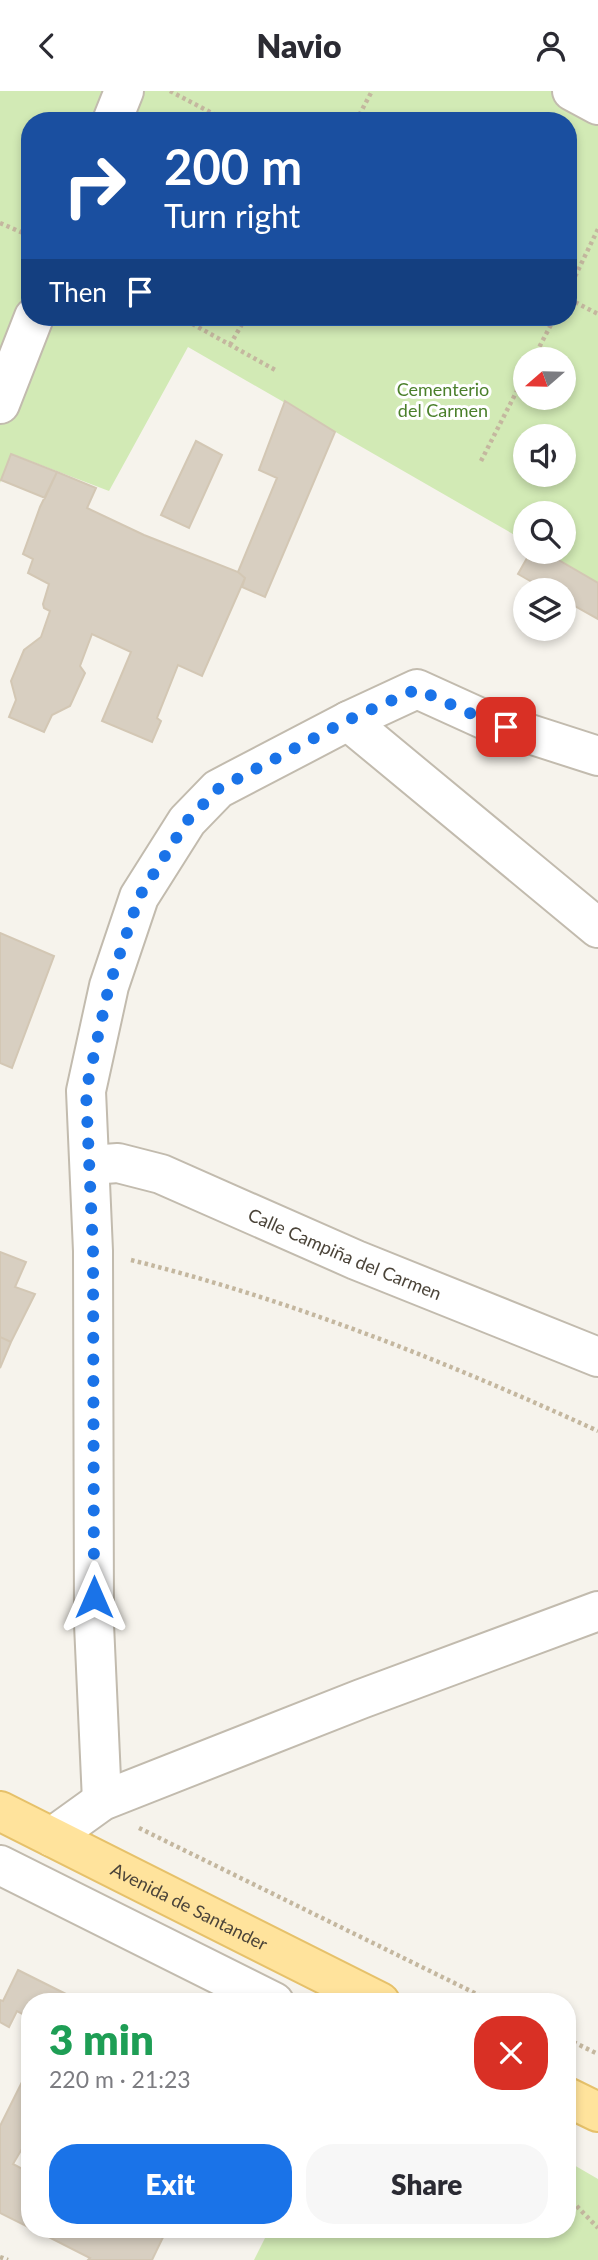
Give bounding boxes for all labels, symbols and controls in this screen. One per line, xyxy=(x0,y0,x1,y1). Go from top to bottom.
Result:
text: Navio xyxy=(256,26,342,65)
icon: back xyxy=(28,27,66,65)
icon: person xyxy=(532,27,570,65)
text: 200 m xyxy=(164,137,302,195)
icon: right xyxy=(49,140,140,231)
text: Turn right xyxy=(164,196,300,235)
icon: arrive xyxy=(121,273,159,311)
text: Then xyxy=(49,276,107,308)
north arrow xyxy=(513,347,576,409)
map controls xyxy=(513,347,576,641)
park label: Cementerio del Carmen xyxy=(397,378,489,421)
button: sound xyxy=(513,424,576,487)
button: search xyxy=(513,501,576,564)
button: layers xyxy=(513,578,576,641)
pin xyxy=(476,697,536,757)
icon: arrive xyxy=(487,708,525,746)
street label: Calle Campiña del Carmen xyxy=(245,1203,445,1304)
position arrow xyxy=(57,1560,131,1634)
street label: Avenida de Santander xyxy=(107,1858,272,1955)
text: 3 min xyxy=(49,2014,154,2064)
button: close xyxy=(474,2016,548,2090)
text: 220 m · 21:23 xyxy=(49,2065,191,2093)
button: Exit xyxy=(49,2144,292,2224)
button: Share xyxy=(306,2144,548,2224)

